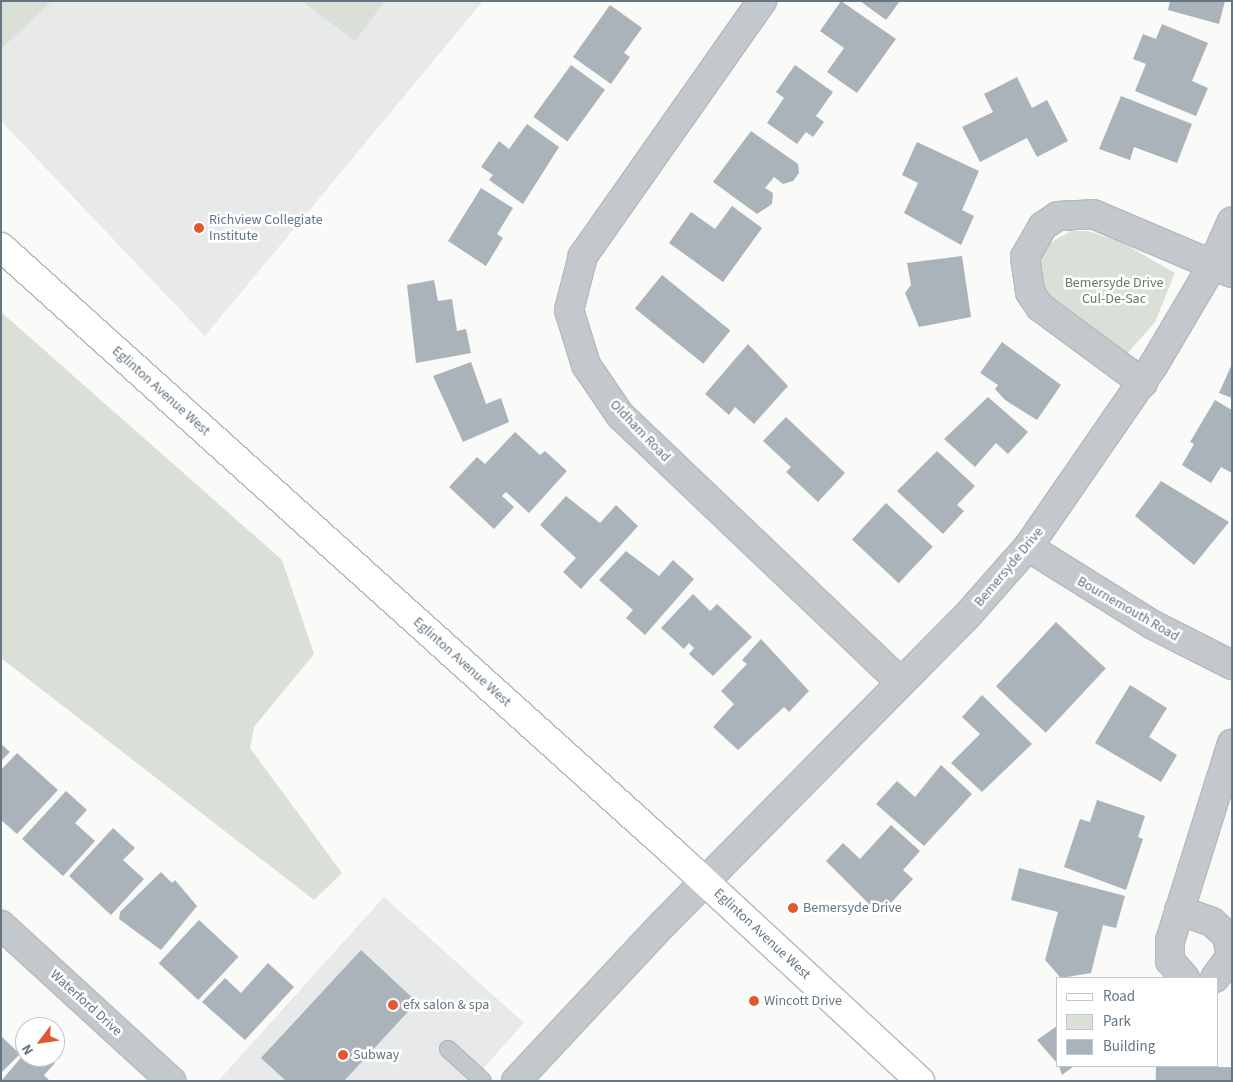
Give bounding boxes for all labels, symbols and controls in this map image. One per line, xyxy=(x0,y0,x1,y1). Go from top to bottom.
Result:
place label: Richview Collegiate Institute xyxy=(209,212,323,244)
marker: Richview Collegiate Institute xyxy=(193,222,205,234)
park label: Bemersyde Drive Cul-De-Sac xyxy=(1065,275,1163,308)
street label: Eglinton Avenue West xyxy=(109,343,213,439)
street label: Oldham Road xyxy=(606,396,674,466)
street label: Bemersyde Drive xyxy=(971,524,1047,610)
street label: Bournemouth Road xyxy=(1074,573,1182,645)
street label: Eglinton Avenue West xyxy=(410,614,514,710)
street label: Eglinton Avenue West xyxy=(710,885,814,983)
place label: Bemersyde Drive xyxy=(803,900,902,916)
marker: Bemersyde Drive xyxy=(787,902,799,914)
street label: Waterford Drive xyxy=(47,966,125,1040)
legend xyxy=(1056,977,1218,1067)
text: Road xyxy=(1103,986,1135,1007)
place label: Wincott Drive xyxy=(764,993,842,1009)
marker: Wincott Drive xyxy=(748,995,760,1007)
place label: efx salon & spa xyxy=(403,997,489,1013)
marker: efx salon & spa xyxy=(387,999,399,1011)
text: Park xyxy=(1103,1011,1131,1032)
north arrow xyxy=(15,1017,65,1067)
text: Building xyxy=(1103,1036,1155,1057)
text: N xyxy=(17,1040,39,1058)
place label: Subway xyxy=(353,1047,399,1063)
marker: Subway xyxy=(337,1049,349,1061)

